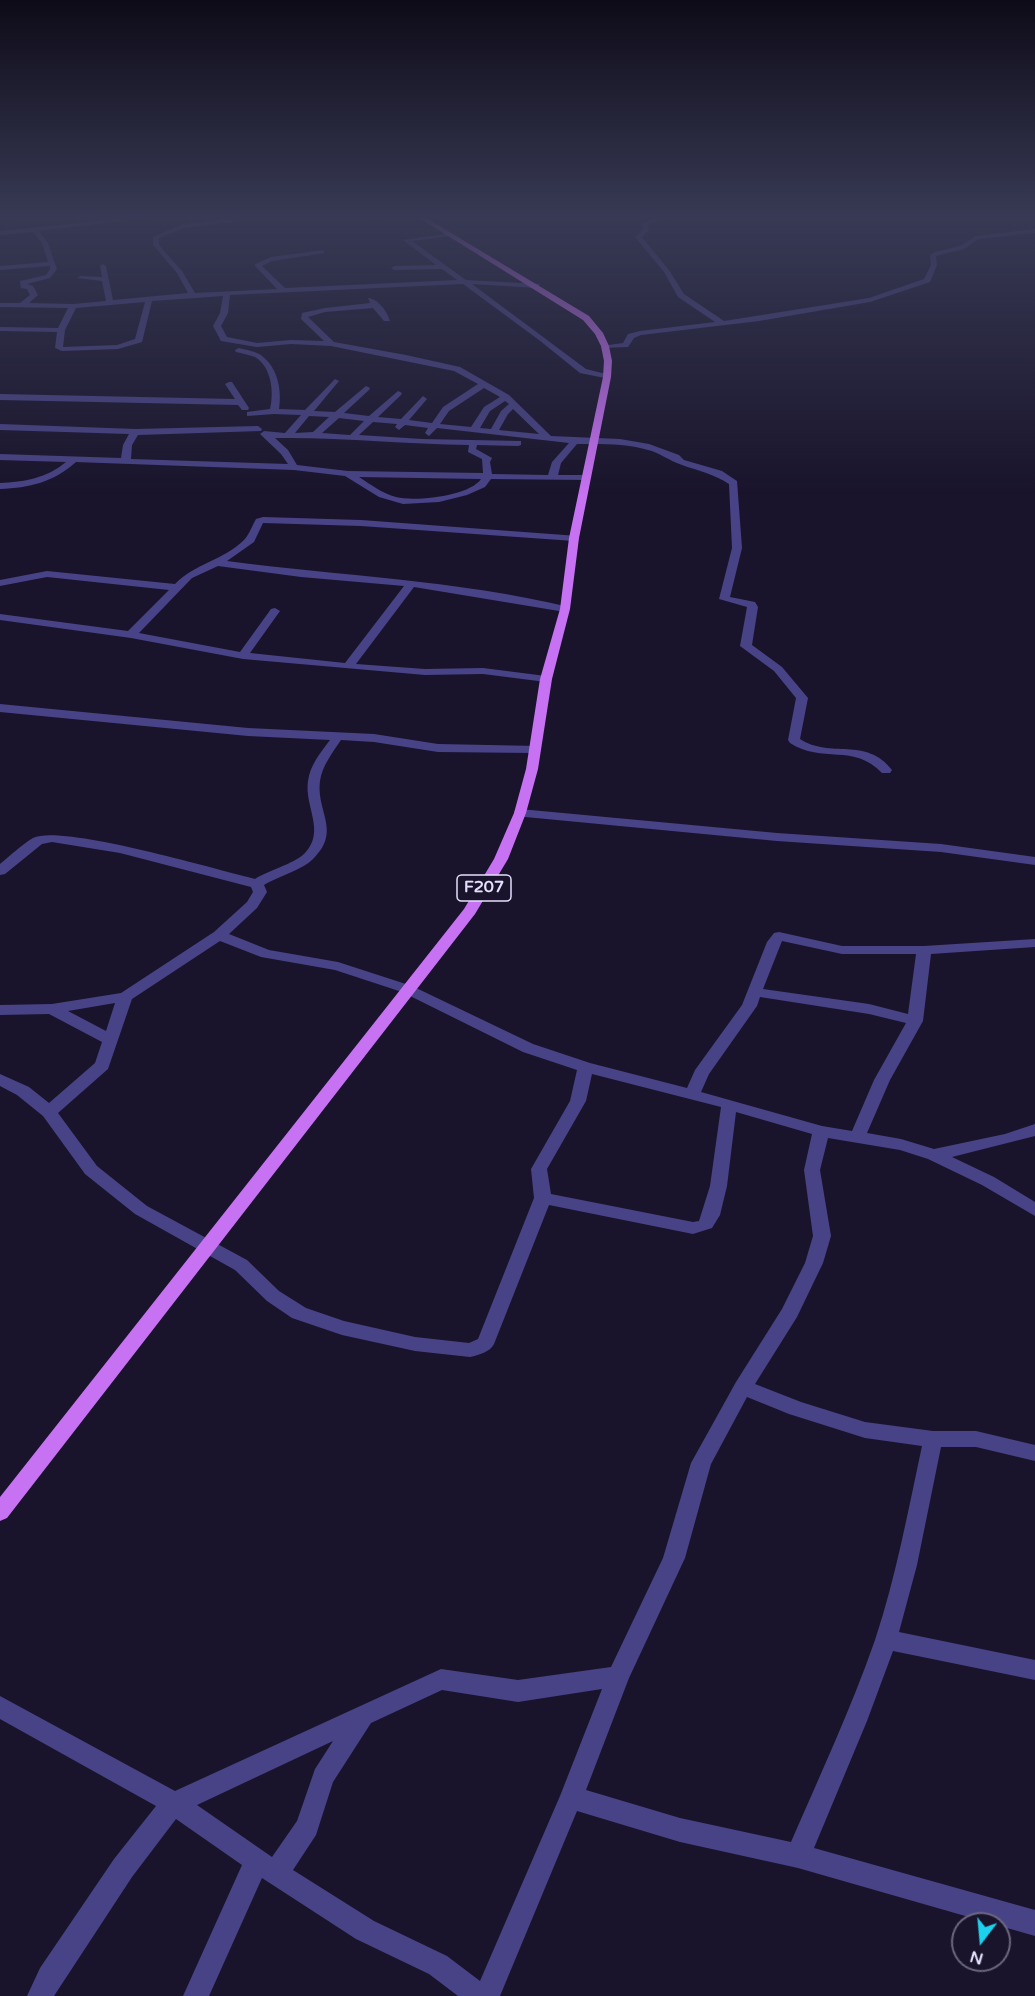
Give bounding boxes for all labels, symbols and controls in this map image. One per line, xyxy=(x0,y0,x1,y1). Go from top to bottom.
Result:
road number: F207 xyxy=(457,875,511,901)
north arrow xyxy=(951,1912,1011,1972)
text: N xyxy=(968,1946,986,1969)

